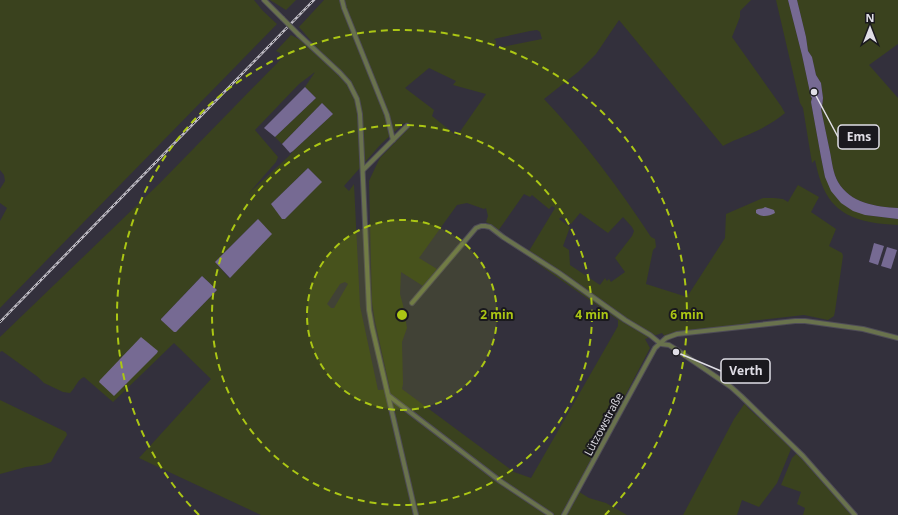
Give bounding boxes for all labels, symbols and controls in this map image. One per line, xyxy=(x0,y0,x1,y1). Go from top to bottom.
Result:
north arrow xyxy=(850,8,890,48)
text: N xyxy=(866,10,874,25)
callout: Ems xyxy=(838,125,879,149)
text: Ems xyxy=(847,128,871,145)
text: 2 min xyxy=(480,306,514,323)
text: 4 min xyxy=(575,306,609,323)
text: 6 min xyxy=(670,306,704,323)
centre of rings xyxy=(395,308,409,322)
callout: Verth xyxy=(721,359,770,383)
text: Verth xyxy=(729,362,763,379)
street label: Lützowstraße xyxy=(580,390,626,458)

